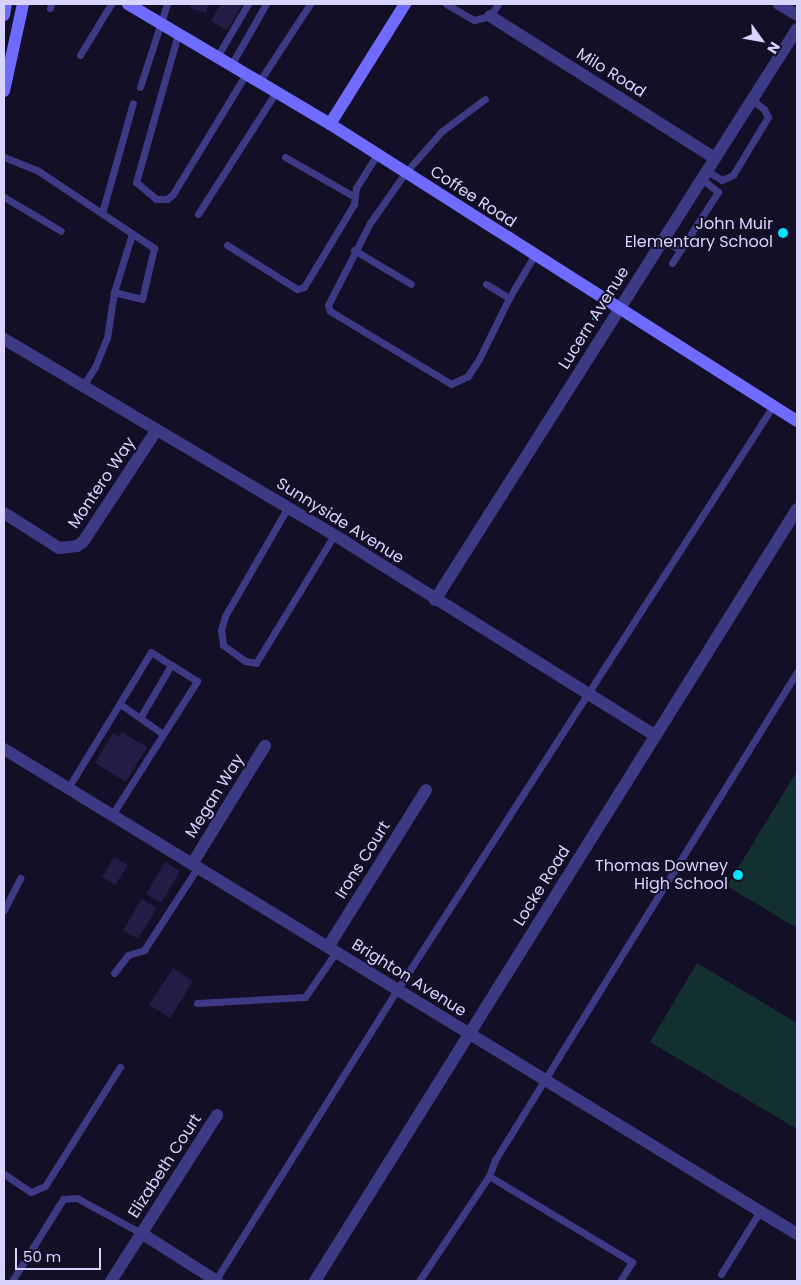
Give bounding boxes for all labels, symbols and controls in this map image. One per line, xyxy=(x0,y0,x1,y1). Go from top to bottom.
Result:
north arrow xyxy=(736,15,786,65)
text: N xyxy=(762,38,785,58)
street label: Milo Road xyxy=(573,44,649,102)
street label: Coffee Road xyxy=(426,162,520,232)
place label: John Muir Elementary School xyxy=(625,214,773,252)
marker: John Muir Elementary School xyxy=(777,227,789,239)
street label: Lucern Avenue xyxy=(555,263,633,373)
street label: Montero Way xyxy=(64,434,140,532)
street label: Sunnyside Avenue xyxy=(273,474,407,568)
street label: Megan Way xyxy=(182,751,248,841)
street label: Irons Court xyxy=(332,818,394,902)
street label: Locke Road xyxy=(510,842,574,930)
place label: Thomas Downey High School xyxy=(595,856,728,894)
marker: Thomas Downey High School xyxy=(732,869,744,881)
street label: Brighton Avenue xyxy=(348,935,470,1021)
street label: Elizabeth Court xyxy=(124,1111,206,1221)
scale bar xyxy=(18,1238,104,1270)
text: 50 m xyxy=(23,1246,61,1267)

